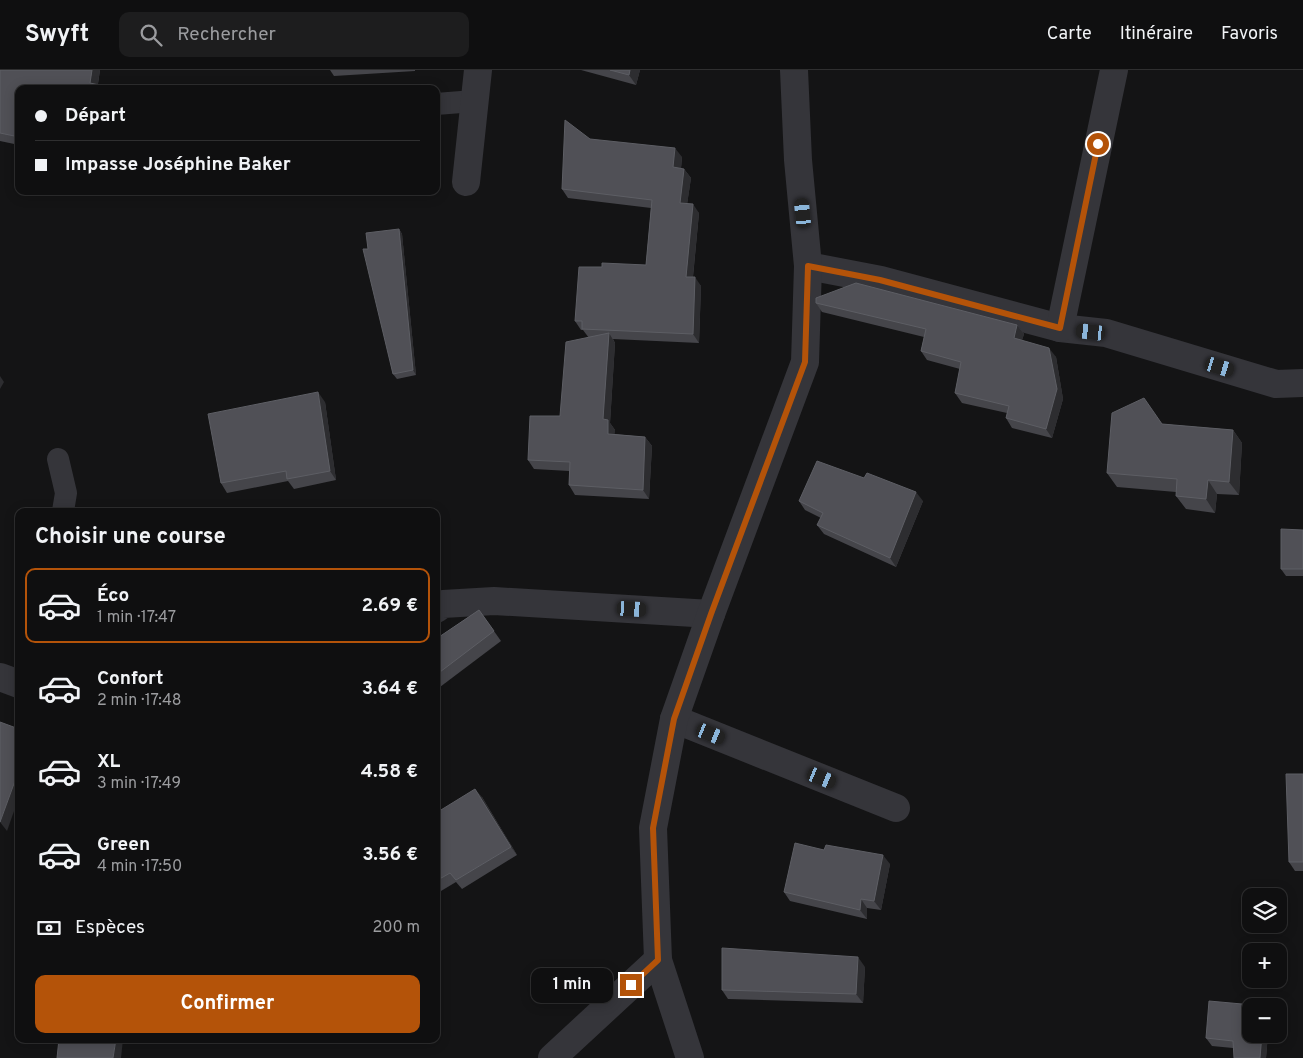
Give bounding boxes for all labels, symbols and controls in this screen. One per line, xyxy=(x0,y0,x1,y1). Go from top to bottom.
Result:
search box xyxy=(119,12,469,57)
text: Swyft xyxy=(25,20,89,50)
icon: search xyxy=(137,21,165,49)
text: Rechercher xyxy=(177,23,276,47)
text: Carte xyxy=(1047,23,1092,46)
text: Itinéraire xyxy=(1120,23,1193,46)
text: Favoris xyxy=(1221,23,1278,46)
text: Départ xyxy=(65,104,126,128)
route start xyxy=(1087,133,1109,155)
text: Impasse Joséphine Baker xyxy=(65,153,291,177)
car xyxy=(793,197,812,229)
car xyxy=(1075,323,1106,341)
car xyxy=(1203,355,1236,379)
text: Choisir une course xyxy=(35,524,226,551)
icon: car xyxy=(37,583,82,628)
text: Éco xyxy=(97,584,129,608)
text: 2.69 € xyxy=(362,594,418,618)
car xyxy=(616,601,647,617)
text: 1 min · 17:47 xyxy=(97,608,176,628)
icon: car xyxy=(37,666,82,711)
text: Confort xyxy=(97,667,163,691)
text: 3.64 € xyxy=(362,677,418,701)
text: 2 min · 17:48 xyxy=(97,691,182,711)
car xyxy=(694,721,727,747)
icon: car xyxy=(37,749,82,794)
text: XL xyxy=(97,750,120,774)
text: 4.58 € xyxy=(361,760,418,784)
car xyxy=(805,765,838,791)
text: 3 min · 17:49 xyxy=(97,774,181,794)
icon: car xyxy=(37,832,82,877)
text: Green xyxy=(97,833,150,857)
text: 3.56 € xyxy=(362,843,418,867)
text: 4 min · 17:50 xyxy=(97,857,182,877)
map controls xyxy=(1242,888,1287,1043)
button: layers xyxy=(1242,888,1287,933)
icon: cash xyxy=(35,914,63,942)
text: Espèces xyxy=(75,916,145,940)
text: 200 m xyxy=(372,918,420,938)
button: + xyxy=(1242,943,1287,988)
callout: 1 min xyxy=(531,968,614,1002)
route end xyxy=(620,974,642,996)
button: Confirmer xyxy=(35,975,420,1033)
text: 1 min xyxy=(553,975,591,995)
button: − xyxy=(1242,998,1287,1043)

